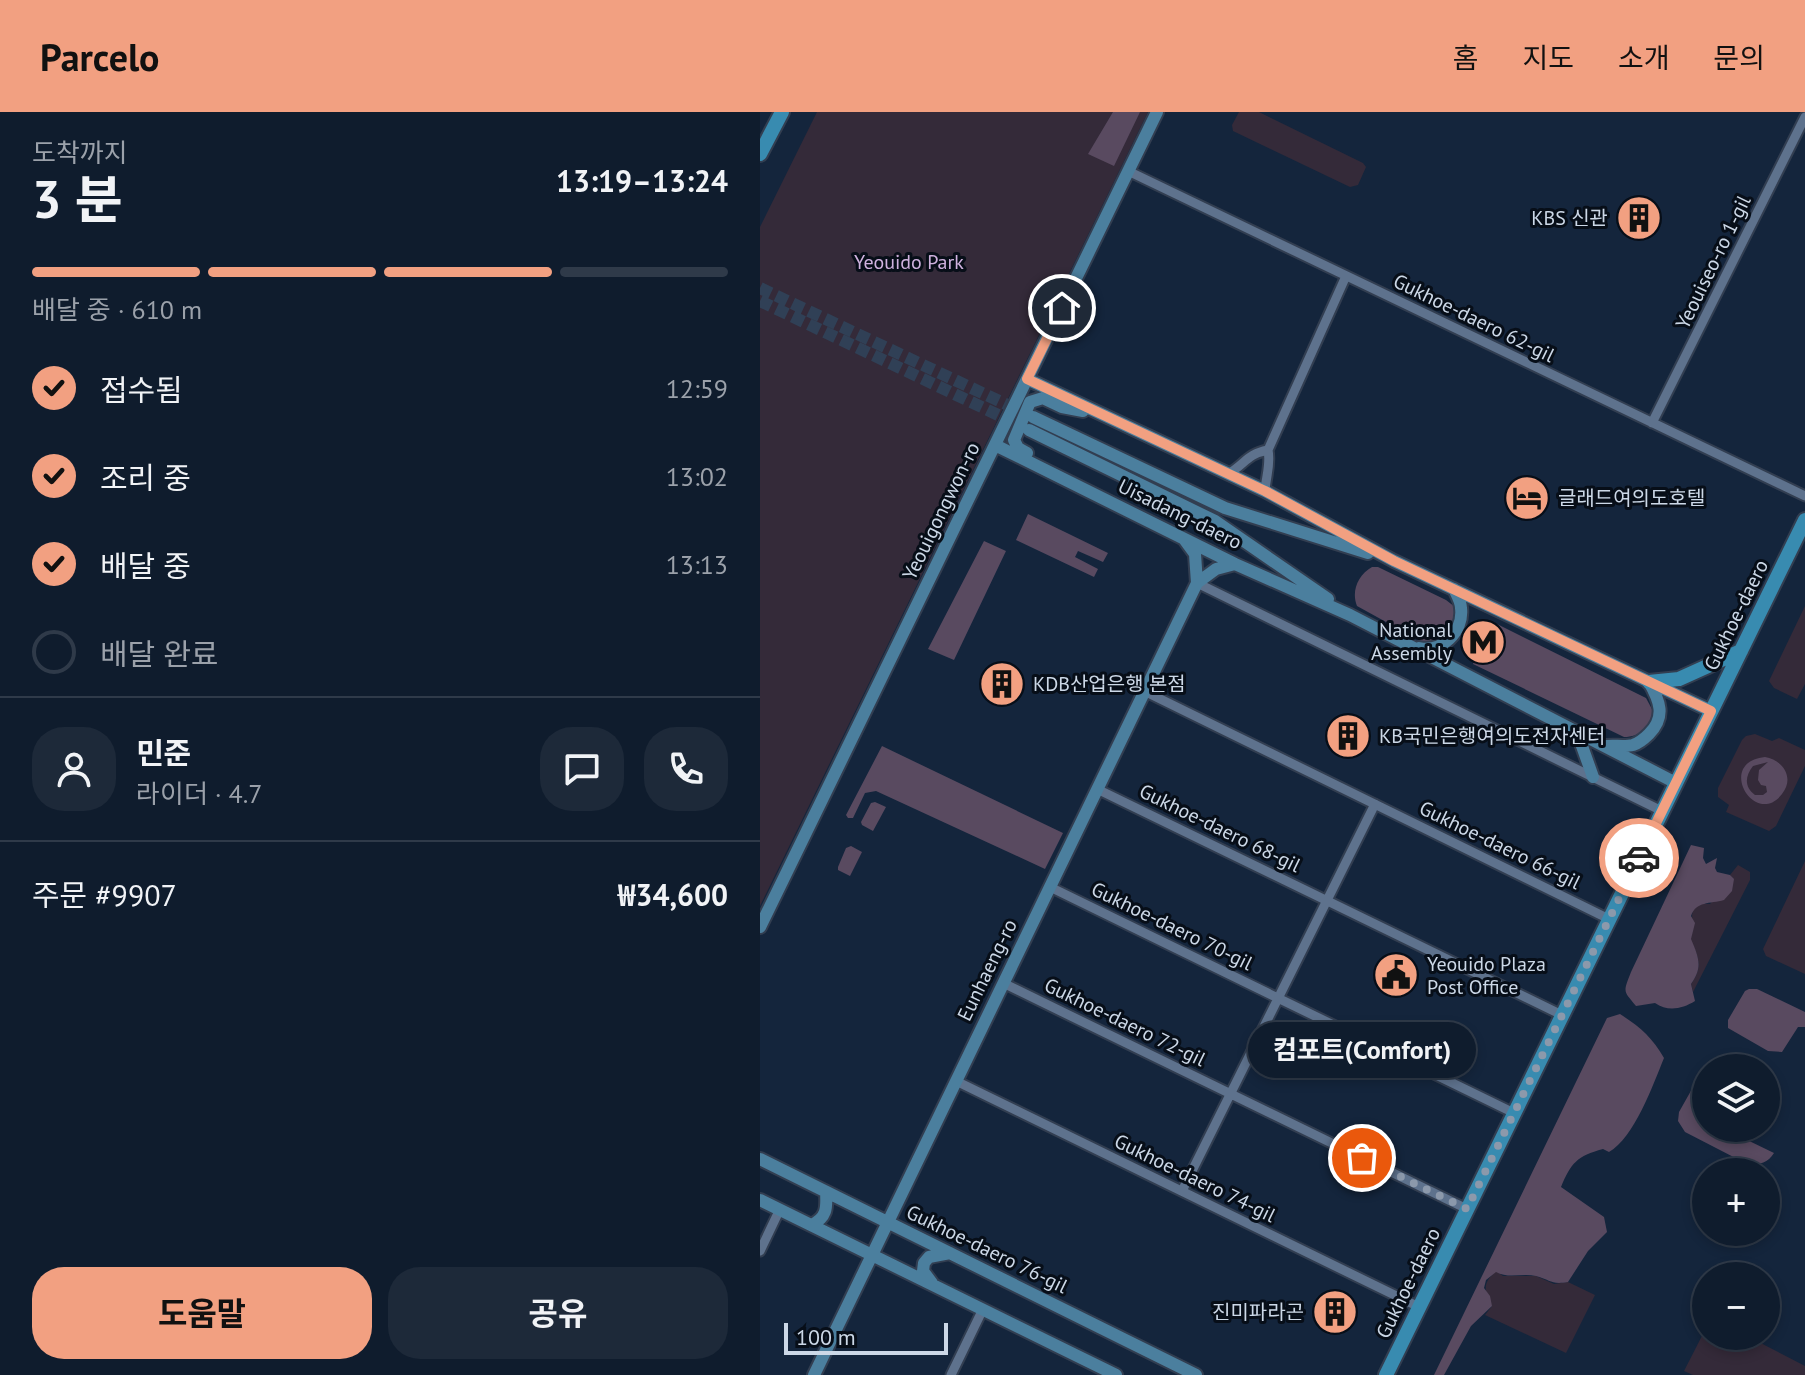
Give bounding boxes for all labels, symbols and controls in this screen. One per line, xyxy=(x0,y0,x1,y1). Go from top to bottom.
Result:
text: Parcelo xyxy=(40,32,160,81)
text: 홈 xyxy=(1453,39,1478,76)
text: 지도 xyxy=(1522,39,1574,76)
text: 소개 xyxy=(1618,39,1669,76)
text: 문의 xyxy=(1713,39,1765,76)
text: 도착까지 xyxy=(32,136,128,169)
text: 13:19–13:24 xyxy=(556,161,728,200)
text: 3 분 xyxy=(32,165,122,232)
street label: Yeouiseo-ro 1-gil xyxy=(1669,191,1757,333)
building icon: KBS 신관 xyxy=(1615,194,1663,242)
place label: KBS 신관 xyxy=(1531,205,1608,231)
park label: Yeouido Park xyxy=(854,249,964,275)
street label: Gukhoe-daero 62-gil xyxy=(1389,268,1559,368)
pin xyxy=(1028,274,1096,342)
icon: home xyxy=(1040,286,1084,330)
text: 배달 중 · 610 m xyxy=(32,293,202,326)
icon: check xyxy=(32,366,76,410)
text: 접수됨 xyxy=(100,370,183,409)
text: 12:59 xyxy=(666,372,728,405)
street label: Yeouigongwon-ro xyxy=(896,438,986,584)
icon: check xyxy=(32,454,76,498)
text: 조리 중 xyxy=(100,458,191,497)
text: 13:02 xyxy=(666,460,728,493)
street label: Uisadang-daero xyxy=(1114,473,1246,555)
hotel icon: 글래드여의도호텔 xyxy=(1503,474,1551,522)
place label: 글래드여의도호텔 xyxy=(1558,485,1705,511)
icon: check xyxy=(32,542,76,586)
text: 배달 중 xyxy=(100,546,191,585)
text: 13:13 xyxy=(666,548,728,581)
street label: Gukhoe-daero xyxy=(1698,555,1774,675)
place label: National Assembly xyxy=(1371,617,1453,666)
metro station icon: National Assembly xyxy=(1459,618,1507,666)
text: 배달 완료 xyxy=(100,634,218,673)
building icon: KDB산업은행 본점 xyxy=(978,660,1026,708)
place label: KDB산업은행 본점 xyxy=(1033,671,1186,697)
building icon: KB국민은행여의도전자센터 xyxy=(1324,712,1372,760)
place label: KB국민은행여의도전자센터 xyxy=(1379,723,1605,749)
button: person xyxy=(32,727,116,811)
button: chat xyxy=(540,727,624,811)
button: phone xyxy=(644,727,728,811)
text: 민준 xyxy=(136,733,191,772)
text: 라이더 · 4.7 xyxy=(136,777,263,810)
street label: Gukhoe-daero 68-gil xyxy=(1135,778,1305,878)
street label: Gukhoe-daero 66-gil xyxy=(1415,795,1585,895)
courier xyxy=(1599,818,1679,898)
icon: car xyxy=(1617,836,1661,880)
text: 주문 #9907 xyxy=(32,875,177,914)
text: ₩34,600 xyxy=(618,875,728,914)
street label: Gukhoe-daero 70-gil xyxy=(1087,876,1257,976)
street label: Eunhaeng-ro xyxy=(951,915,1023,1025)
public building icon: Yeouido Plaza Post Office xyxy=(1372,951,1420,999)
place label: Yeouido Plaza Post Office xyxy=(1427,951,1546,1000)
street label: Gukhoe-daero 72-gil xyxy=(1040,972,1210,1072)
callout: 컴포트(Comfort) xyxy=(1248,1022,1476,1078)
text: 컴포트(Comfort) xyxy=(1273,1033,1451,1066)
map controls xyxy=(1692,1054,1780,1350)
button: layers xyxy=(1692,1054,1780,1142)
pin xyxy=(1328,1124,1396,1192)
street label: Gukhoe-daero 74-gil xyxy=(1110,1128,1280,1228)
icon: bag xyxy=(1340,1136,1384,1180)
button: + xyxy=(1692,1158,1780,1246)
street label: Gukhoe-daero 76-gil xyxy=(902,1199,1072,1299)
street label: Gukhoe-daero xyxy=(1370,1223,1446,1343)
button: − xyxy=(1692,1262,1780,1350)
button: 도움말 xyxy=(32,1267,372,1359)
button: 공유 xyxy=(388,1267,728,1359)
building icon: 진미파라곤 xyxy=(1311,1288,1359,1336)
place label: 진미파라곤 xyxy=(1212,1299,1304,1325)
scale bar xyxy=(784,1319,948,1355)
text: 100 m xyxy=(796,1323,856,1351)

